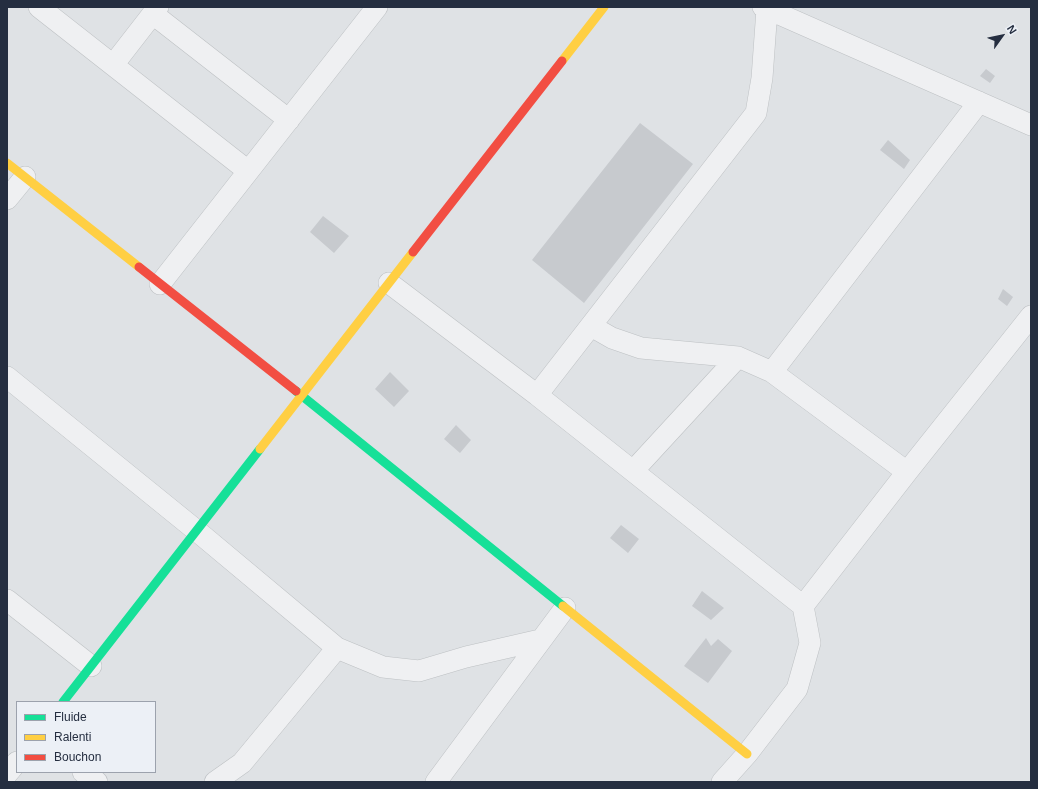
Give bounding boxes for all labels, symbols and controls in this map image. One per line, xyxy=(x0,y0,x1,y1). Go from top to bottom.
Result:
north arrow xyxy=(982,16,1022,56)
text: N xyxy=(1005,23,1019,36)
legend xyxy=(16,701,156,773)
text: Fluide xyxy=(54,710,87,724)
text: Ralenti xyxy=(54,730,91,744)
text: Bouchon xyxy=(54,750,101,764)

